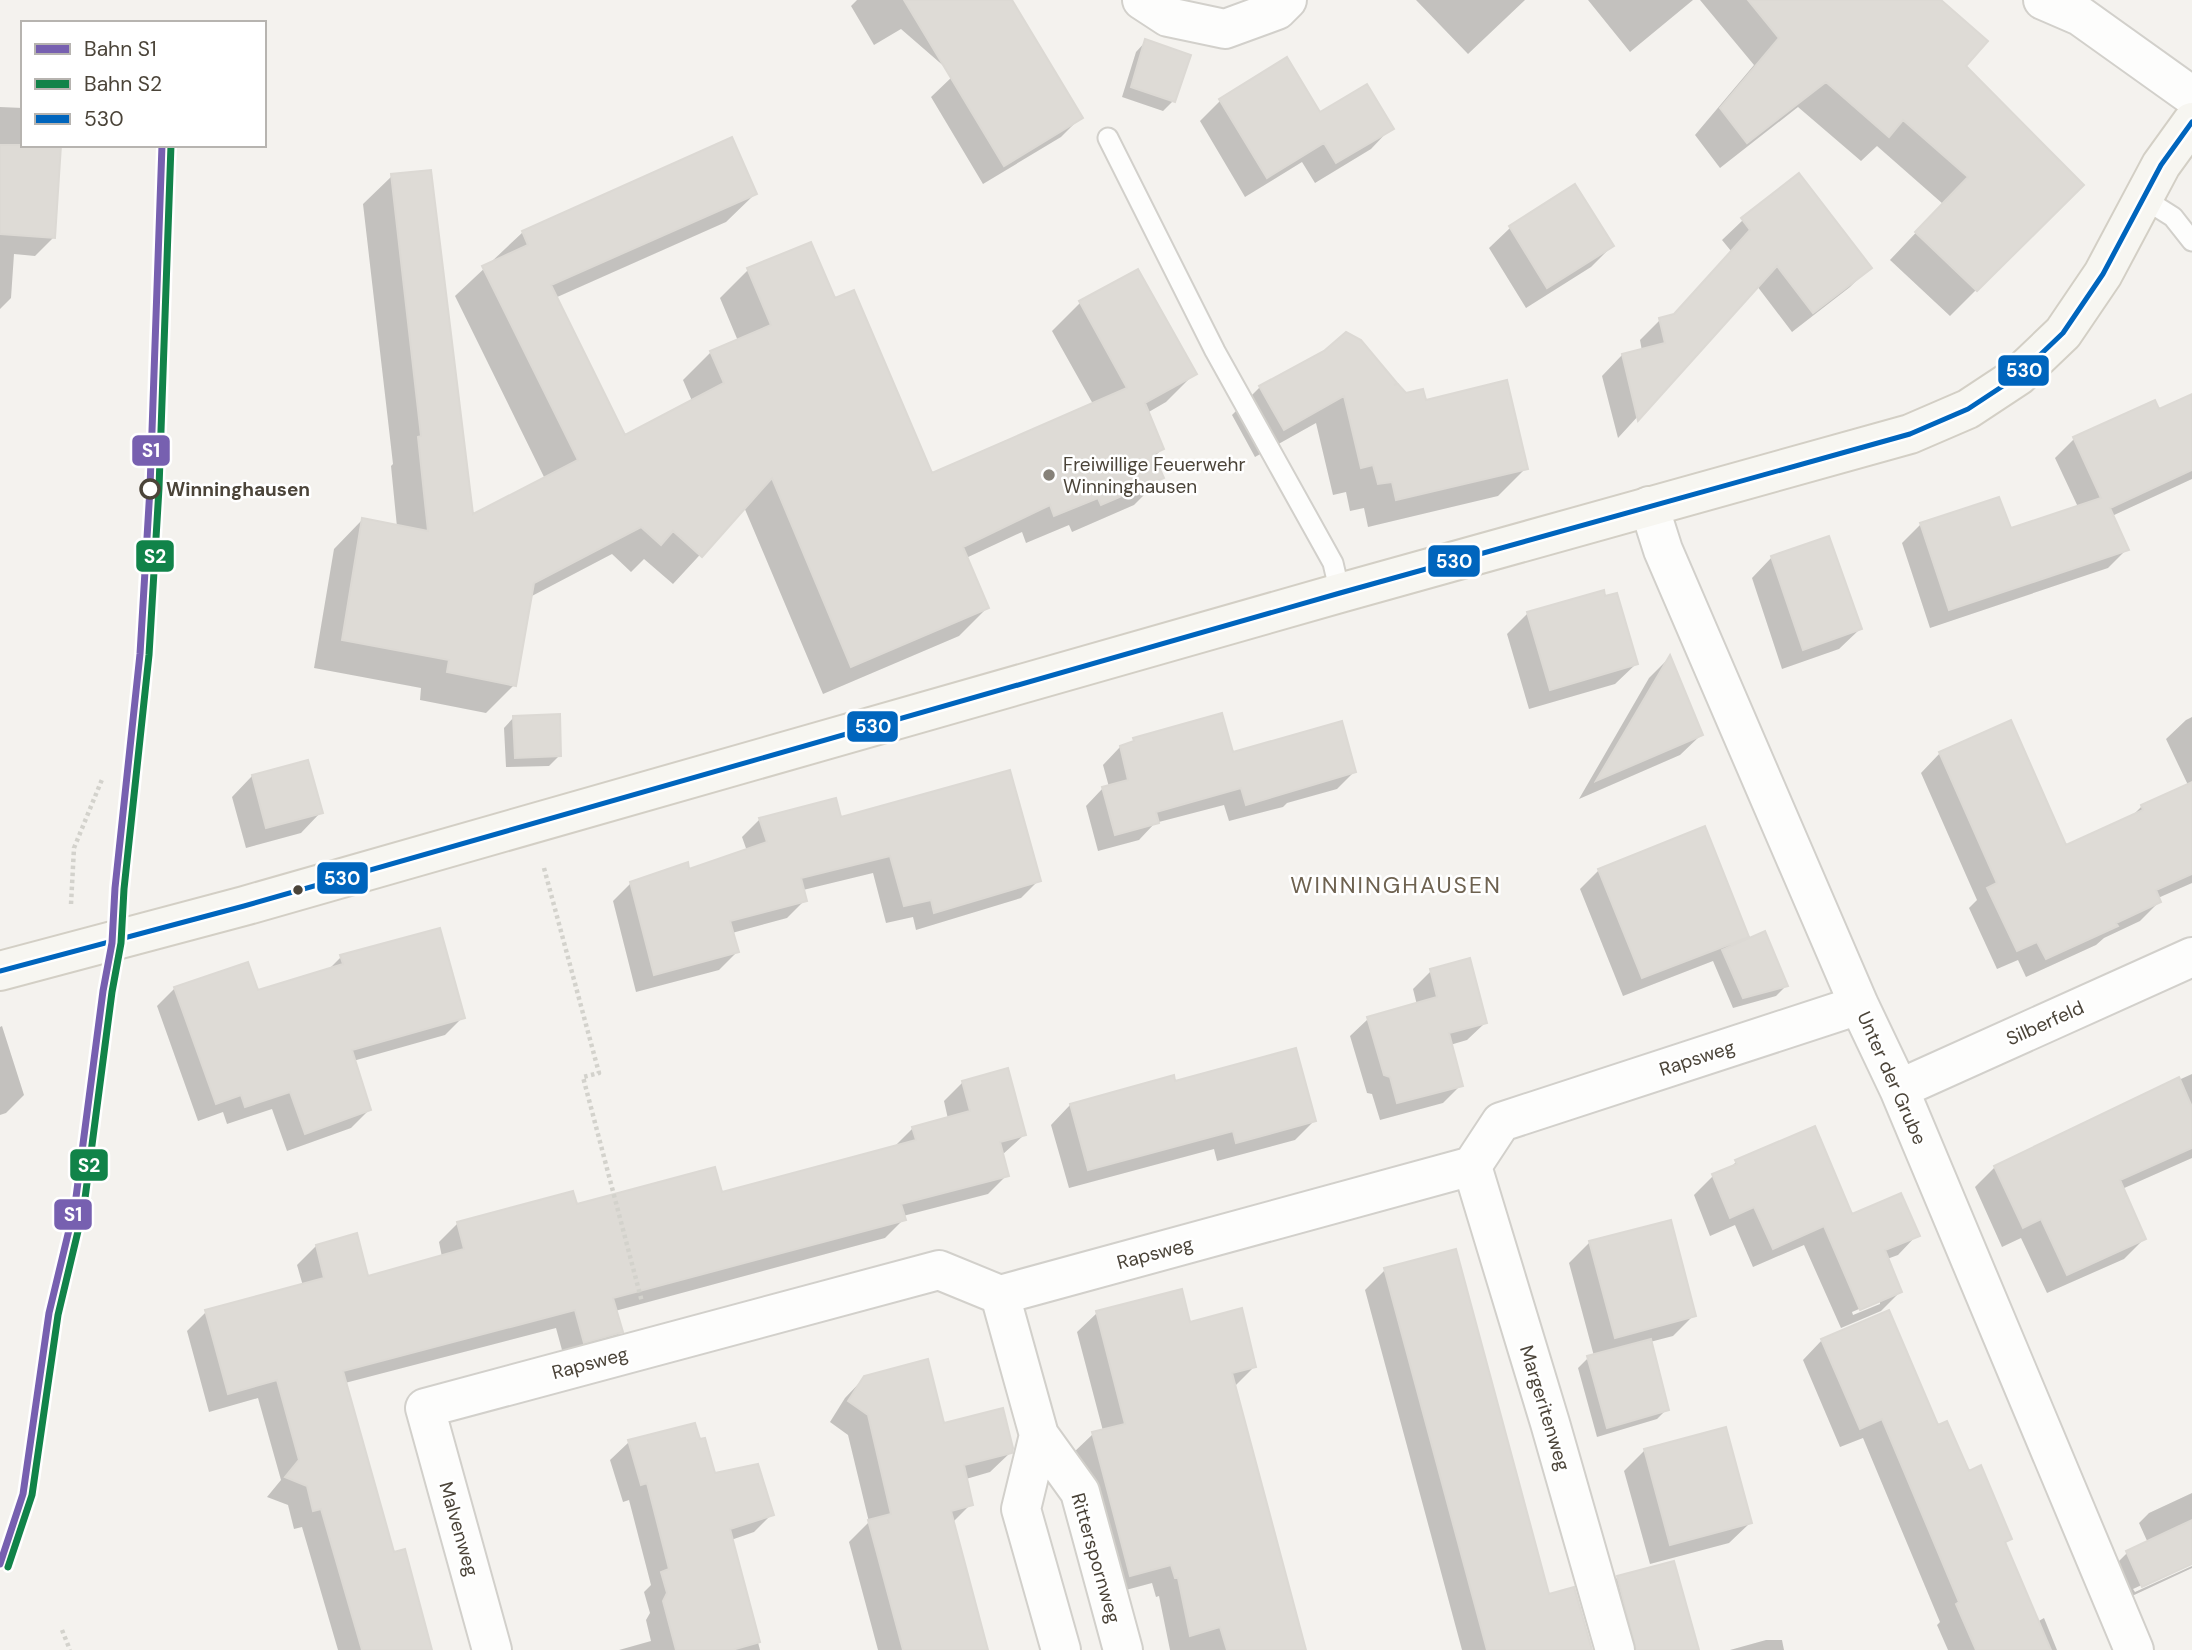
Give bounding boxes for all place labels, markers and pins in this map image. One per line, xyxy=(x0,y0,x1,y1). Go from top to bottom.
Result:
place label: Freiwillige Feuerwehr Winninghausen xyxy=(1063,452,1246,499)
marker: Freiwillige Feuerwehr Winninghausen xyxy=(1041,467,1057,483)
place label: Winninghausen xyxy=(166,477,310,502)
marker: Winninghausen xyxy=(140,479,160,499)
unlabelled marker xyxy=(291,883,305,897)

